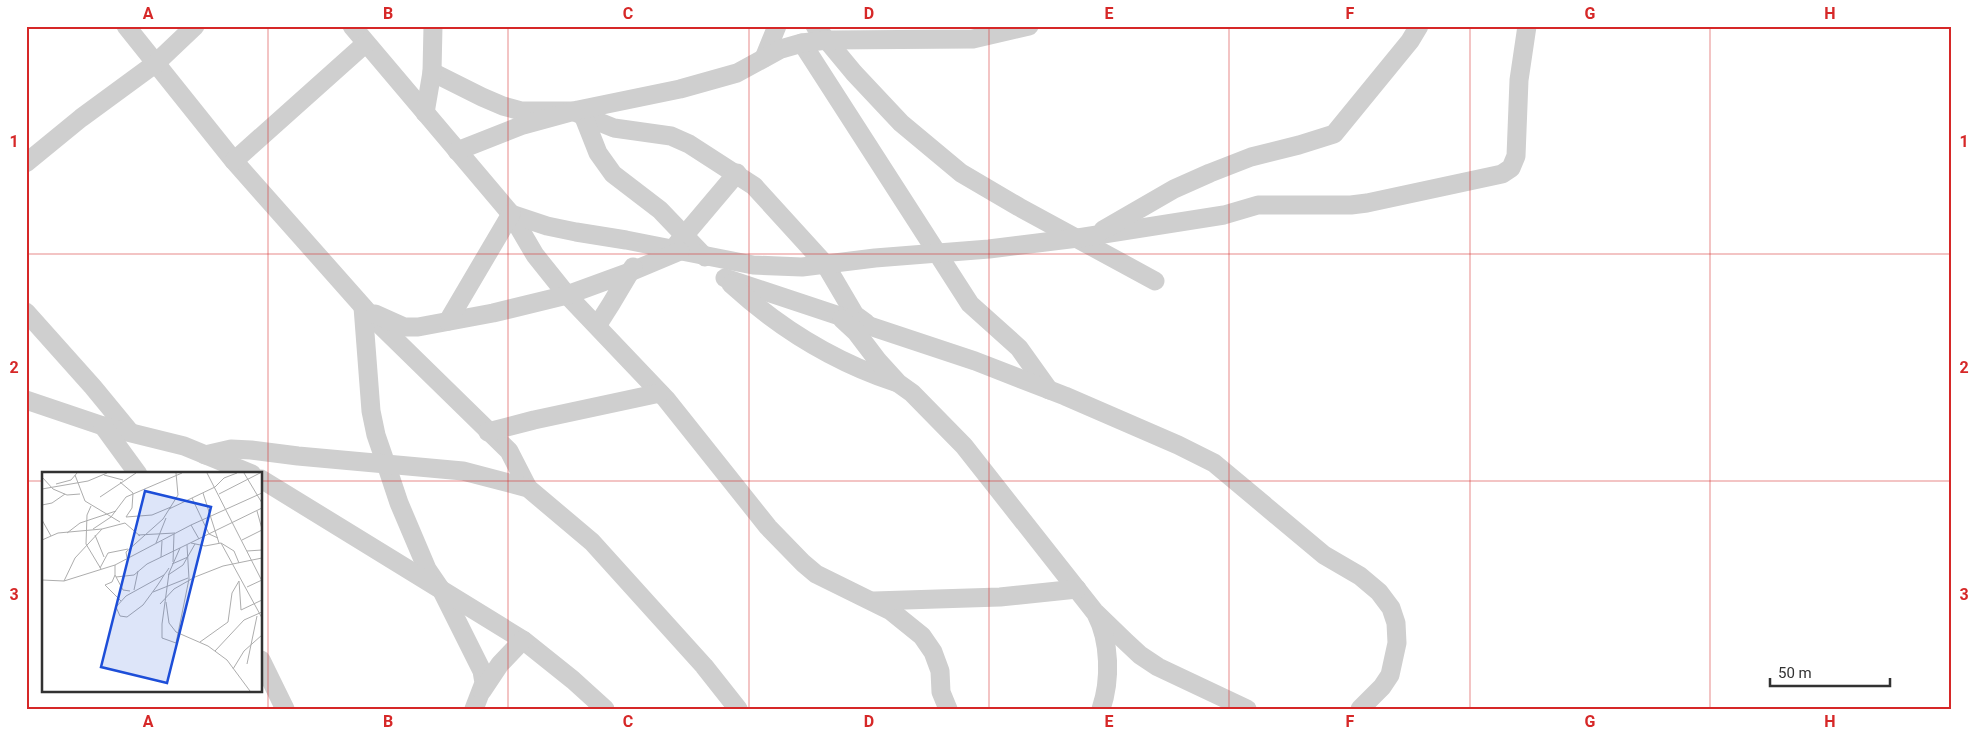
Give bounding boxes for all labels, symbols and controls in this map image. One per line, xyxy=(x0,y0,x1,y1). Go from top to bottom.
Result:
text: A xyxy=(143,4,154,23)
text: B xyxy=(383,4,393,23)
text: C xyxy=(623,4,633,23)
text: D xyxy=(864,4,874,23)
text: E xyxy=(1105,4,1114,23)
text: F xyxy=(1346,4,1355,23)
text: G xyxy=(1585,4,1596,23)
text: H xyxy=(1824,4,1836,23)
text: 1 xyxy=(9,132,19,151)
text: 1 xyxy=(1959,132,1969,151)
text: 2 xyxy=(9,358,19,377)
text: 2 xyxy=(1959,358,1969,377)
inset map xyxy=(42,472,262,692)
text: 3 xyxy=(9,585,19,604)
text: 3 xyxy=(1959,585,1969,604)
scale bar xyxy=(1770,655,1890,687)
text: 50 m xyxy=(1778,664,1812,682)
text: A xyxy=(143,712,154,731)
text: B xyxy=(383,712,393,731)
text: C xyxy=(623,712,633,731)
text: D xyxy=(864,712,874,731)
text: E xyxy=(1105,712,1114,731)
text: F xyxy=(1346,712,1355,731)
text: G xyxy=(1585,712,1596,731)
text: H xyxy=(1824,712,1836,731)

